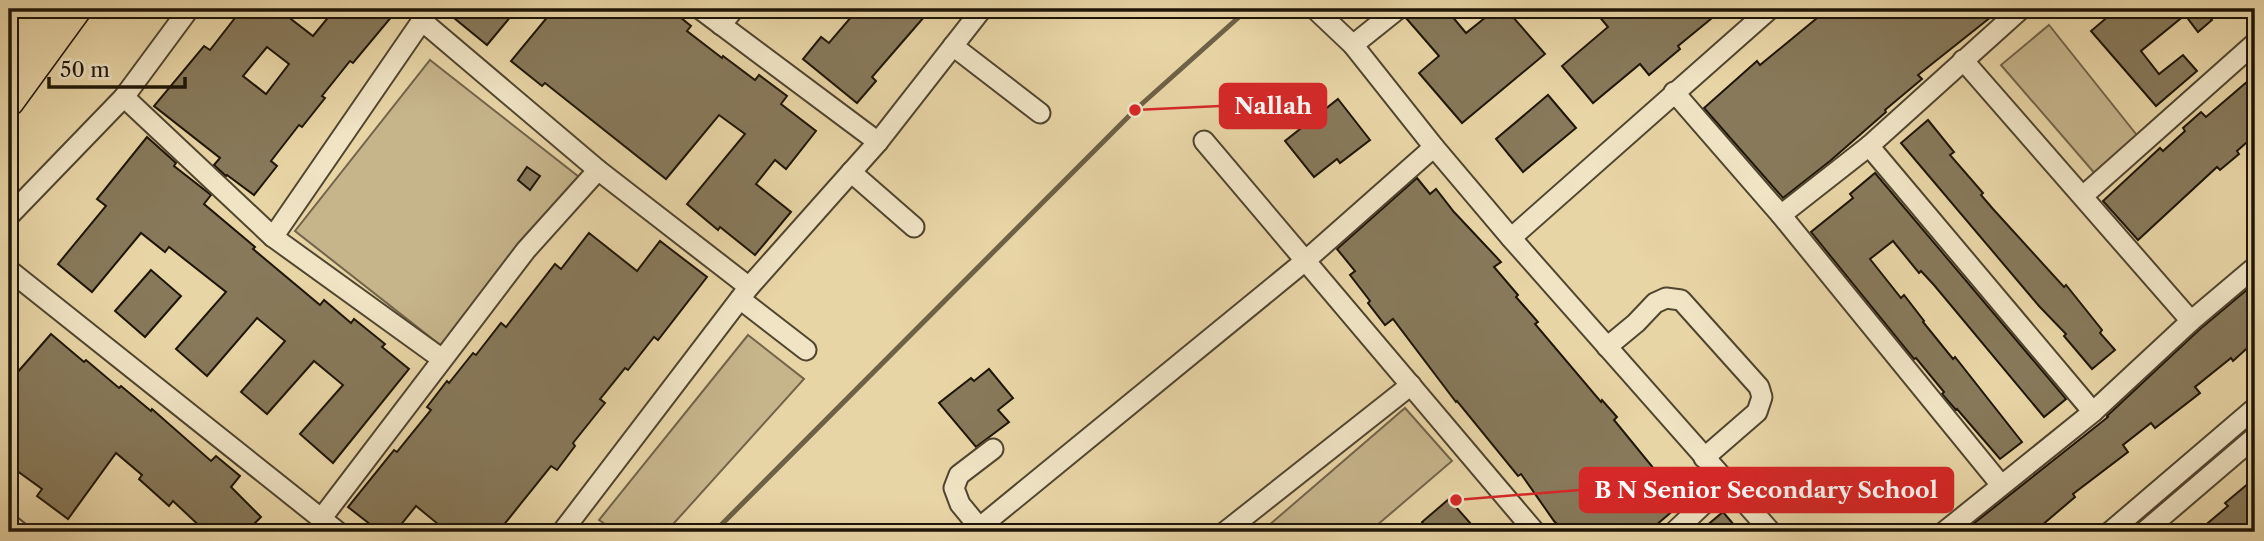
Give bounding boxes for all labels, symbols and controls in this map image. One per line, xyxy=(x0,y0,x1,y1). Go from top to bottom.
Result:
scale bar xyxy=(49,46,186,90)
text: 50 m xyxy=(60,57,110,82)
callout: Nallah xyxy=(1220,84,1326,128)
text: Nallah xyxy=(1234,92,1312,120)
callout: B N Senior Secondary School xyxy=(1580,468,1953,512)
text: B N Senior Secondary School xyxy=(1594,476,1938,504)

